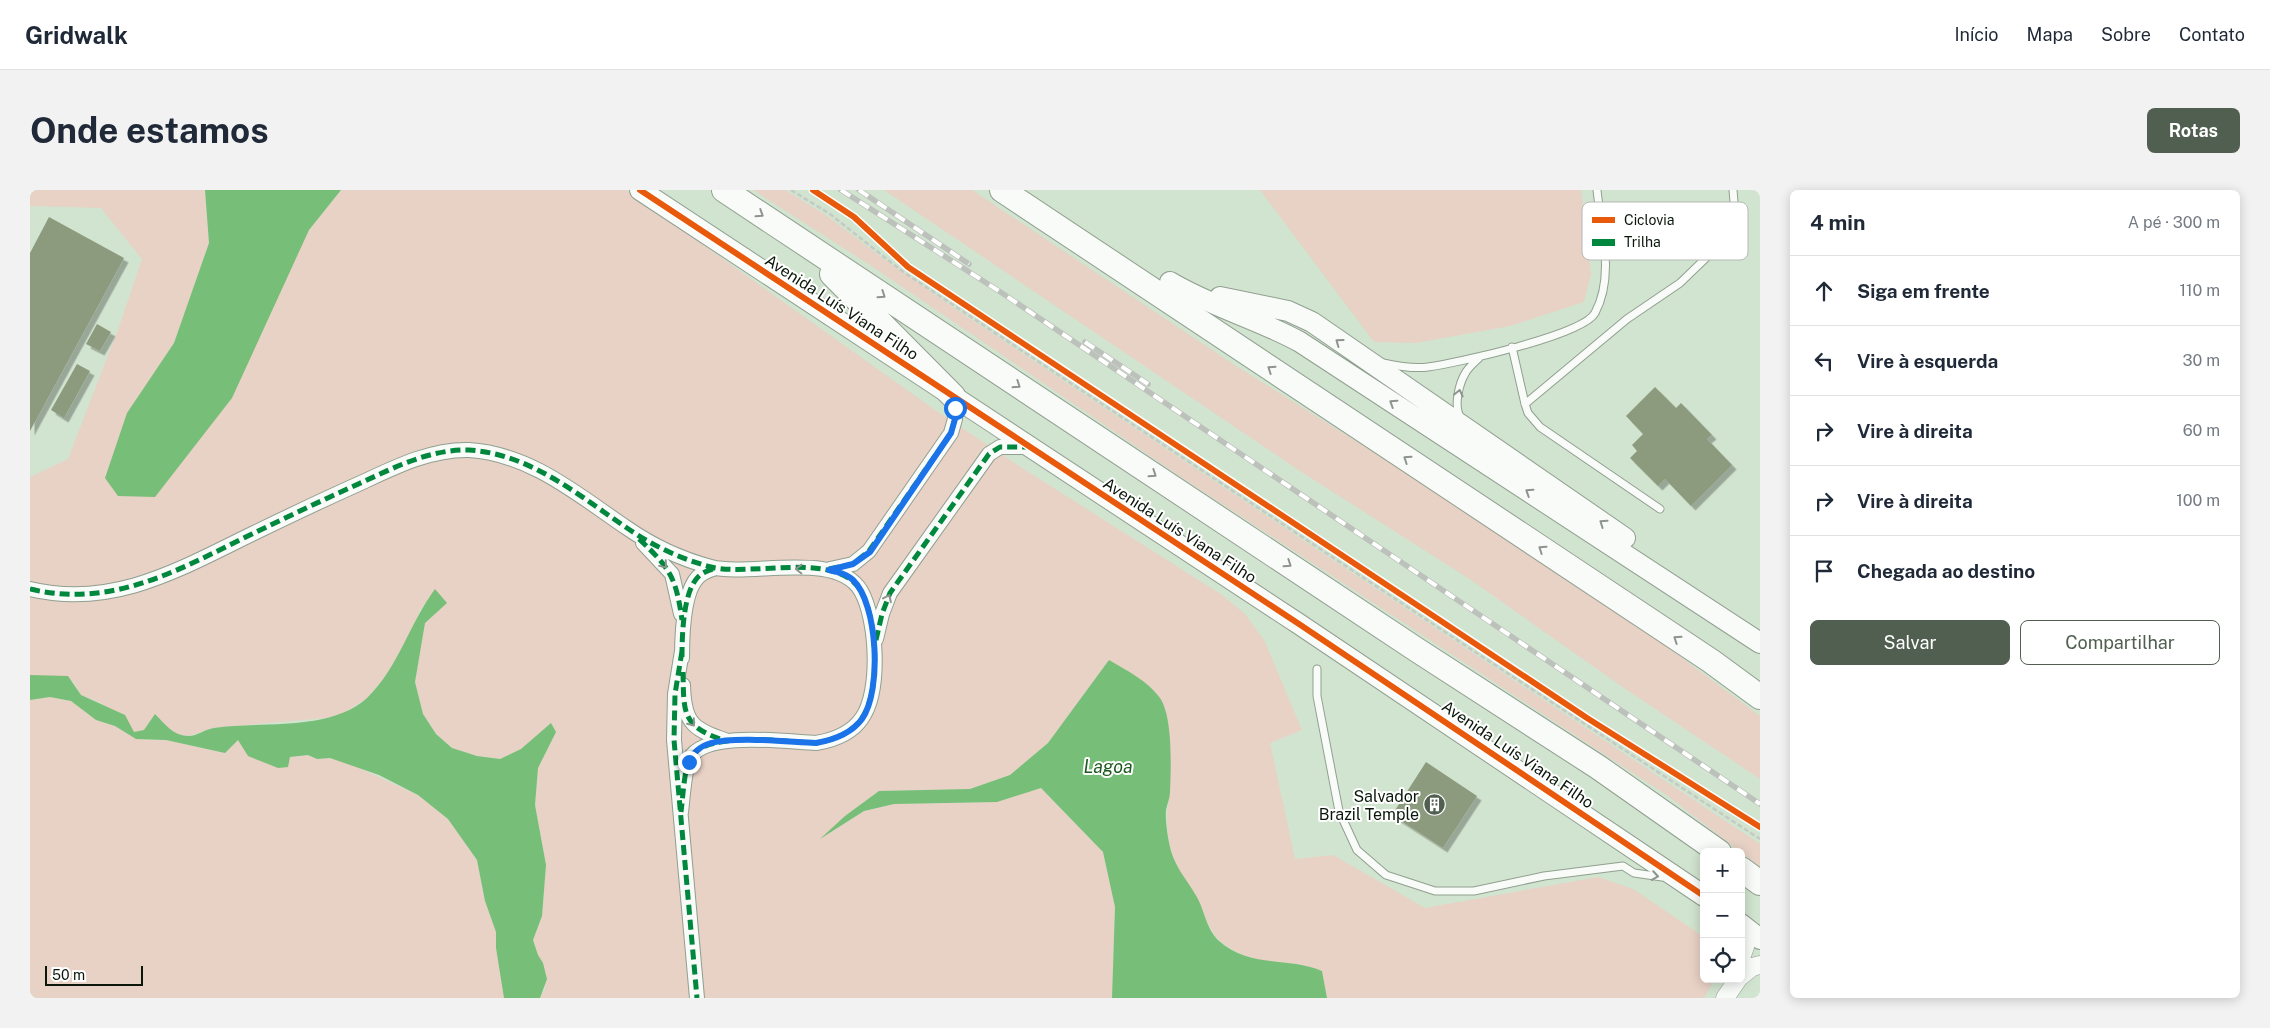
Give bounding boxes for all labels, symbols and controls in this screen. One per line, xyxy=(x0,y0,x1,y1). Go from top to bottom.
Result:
text: Gridwalk xyxy=(25,21,128,49)
text: Início xyxy=(1954,24,1999,45)
text: Mapa xyxy=(2027,24,2073,45)
text: Sobre xyxy=(2101,24,2151,45)
text: Contato xyxy=(2179,24,2245,45)
button: Rotas xyxy=(2147,108,2240,153)
text: Onde estamos xyxy=(30,110,269,151)
legend xyxy=(1582,202,1748,260)
one-way arrow xyxy=(755,208,764,218)
text: 4 min xyxy=(1810,210,1865,235)
text: Ciclovia xyxy=(1624,212,1675,228)
text: A pé · 300 m xyxy=(2128,213,2220,232)
text: Trilha xyxy=(1624,234,1661,250)
street label: Avenida Luís Viana Filho xyxy=(761,251,922,364)
icon: ahead xyxy=(1810,277,1838,305)
text: Siga em frente xyxy=(1857,280,1990,302)
text: 110 m xyxy=(2179,281,2220,300)
one-way arrow xyxy=(876,289,885,298)
one-way arrow xyxy=(1336,340,1345,348)
icon: left xyxy=(1810,347,1838,375)
text: Vire à esquerda xyxy=(1857,350,1998,372)
text: 30 m xyxy=(2183,351,2220,370)
one-way arrow xyxy=(1267,366,1277,375)
one-way arrow xyxy=(1012,378,1021,388)
one-way arrow xyxy=(1453,388,1464,397)
route start xyxy=(944,397,967,420)
one-way arrow xyxy=(1389,400,1399,409)
icon: right xyxy=(1810,417,1838,445)
text: Vire à direita xyxy=(1857,420,1973,442)
text: 60 m xyxy=(2183,421,2220,440)
one-way arrow xyxy=(1403,456,1412,465)
one-way arrow xyxy=(1147,468,1156,478)
street label: Avenida Luís Viana Filho xyxy=(1099,474,1260,587)
icon: right xyxy=(1810,487,1838,515)
one-way arrow xyxy=(1525,489,1535,498)
text: Vire à direita xyxy=(1857,490,1973,512)
text: 100 m xyxy=(2176,491,2220,510)
one-way arrow xyxy=(1599,520,1609,529)
one-way arrow xyxy=(1538,546,1548,555)
icon: arrive xyxy=(1810,557,1838,585)
one-way arrow xyxy=(1282,558,1292,567)
one-way arrow xyxy=(658,559,667,568)
text: Chegada ao destino xyxy=(1857,560,2035,582)
one-way arrow xyxy=(795,564,802,574)
one-way arrow xyxy=(882,594,892,603)
button: Salvar xyxy=(1810,620,2010,665)
button: Compartilhar xyxy=(2020,620,2220,665)
one-way arrow xyxy=(1673,636,1683,645)
street label: Avenida Luís Viana Filho xyxy=(1438,696,1597,812)
one-way arrow xyxy=(687,717,696,726)
route end xyxy=(678,751,701,774)
water label: Lagoa xyxy=(1084,756,1132,777)
place label: Salvador Brazil Temple xyxy=(1319,787,1419,824)
building icon: Salvador Brazil Temple xyxy=(1423,793,1447,817)
map controls xyxy=(1700,848,1745,983)
button: + xyxy=(1700,848,1745,893)
one-way arrow xyxy=(1652,870,1660,881)
button: − xyxy=(1700,893,1745,938)
button: locate xyxy=(1700,938,1745,983)
scale bar xyxy=(45,963,142,986)
text: 50 m xyxy=(52,967,85,983)

